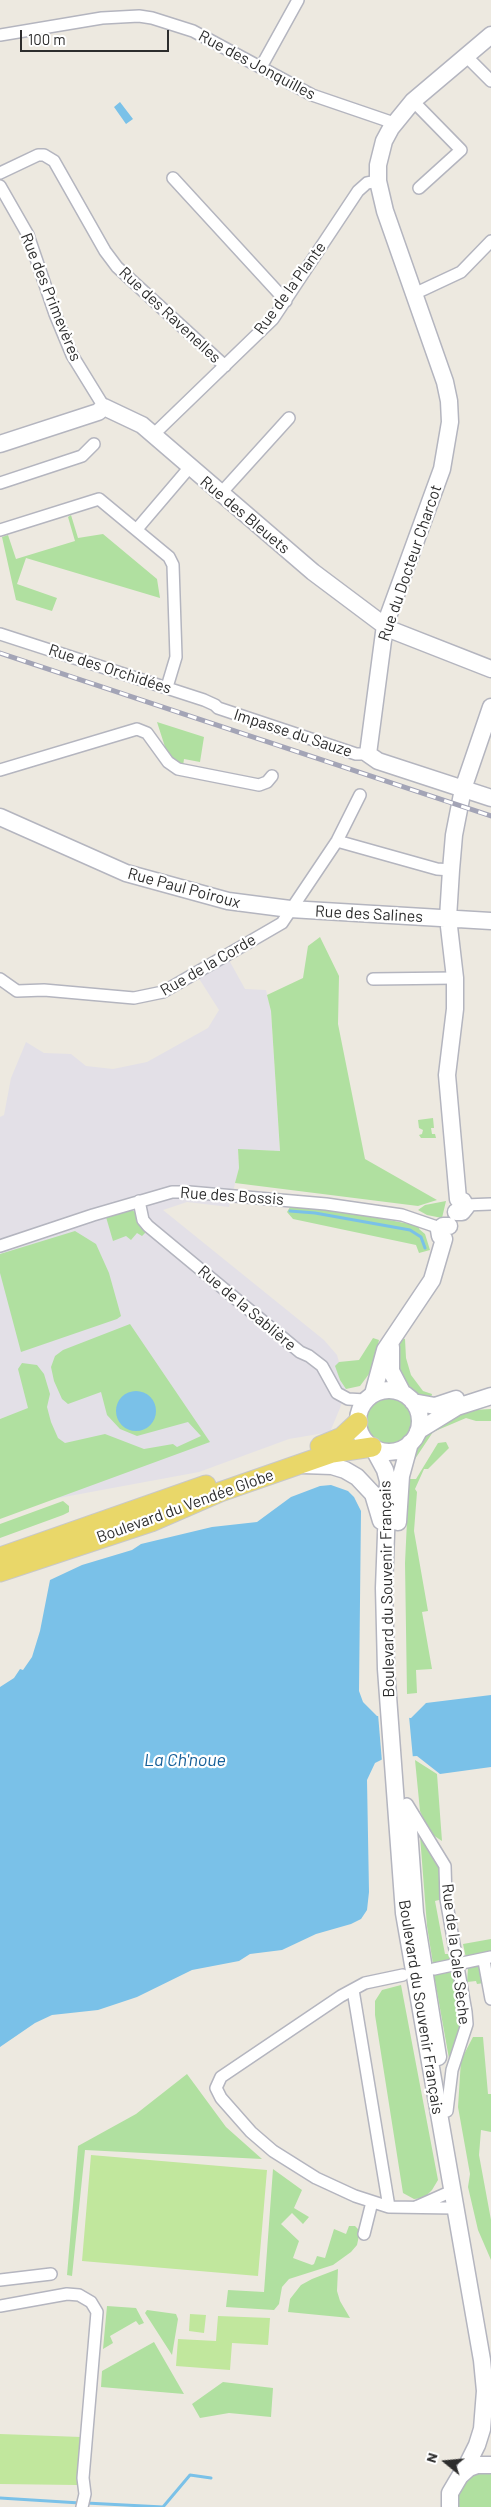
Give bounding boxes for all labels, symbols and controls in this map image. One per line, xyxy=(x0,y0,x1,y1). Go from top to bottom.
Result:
scale bar xyxy=(22,20,171,52)
street label: Rue des Jonquilles xyxy=(195,26,319,104)
text: 100 m xyxy=(28,30,66,48)
street label: Rue des Primevères xyxy=(17,230,85,364)
street label: Rue de la Plante xyxy=(250,238,330,338)
street label: Rue des Ravenelles xyxy=(115,263,225,367)
street label: Rue des Bleuets xyxy=(196,472,294,558)
street label: Rue du Docteur Charcot xyxy=(374,482,446,644)
street label: Rue des Orchidées xyxy=(46,640,174,698)
street label: Impasse du Sauze xyxy=(231,705,355,761)
street label: Rue Paul Poiroux xyxy=(126,864,242,912)
street label: Rue des Salines xyxy=(315,902,423,926)
street label: Rue de la Corde xyxy=(157,930,259,1000)
street label: Rue des Bossis xyxy=(180,1183,284,1209)
street label: Rue de la Sablière xyxy=(194,1261,300,1355)
street label: Boulevard du Vendée Globe xyxy=(94,1465,276,1547)
street label: Boulevard du Souvenir Français xyxy=(376,1480,398,1698)
water label: La Ch'noue xyxy=(144,1749,226,1771)
street label: Rue de la Cale Sèche xyxy=(438,1882,474,2026)
street label: Boulevard du Souvenir Français xyxy=(395,1898,447,2116)
north arrow xyxy=(421,2437,471,2487)
text: N xyxy=(422,2451,441,2464)

